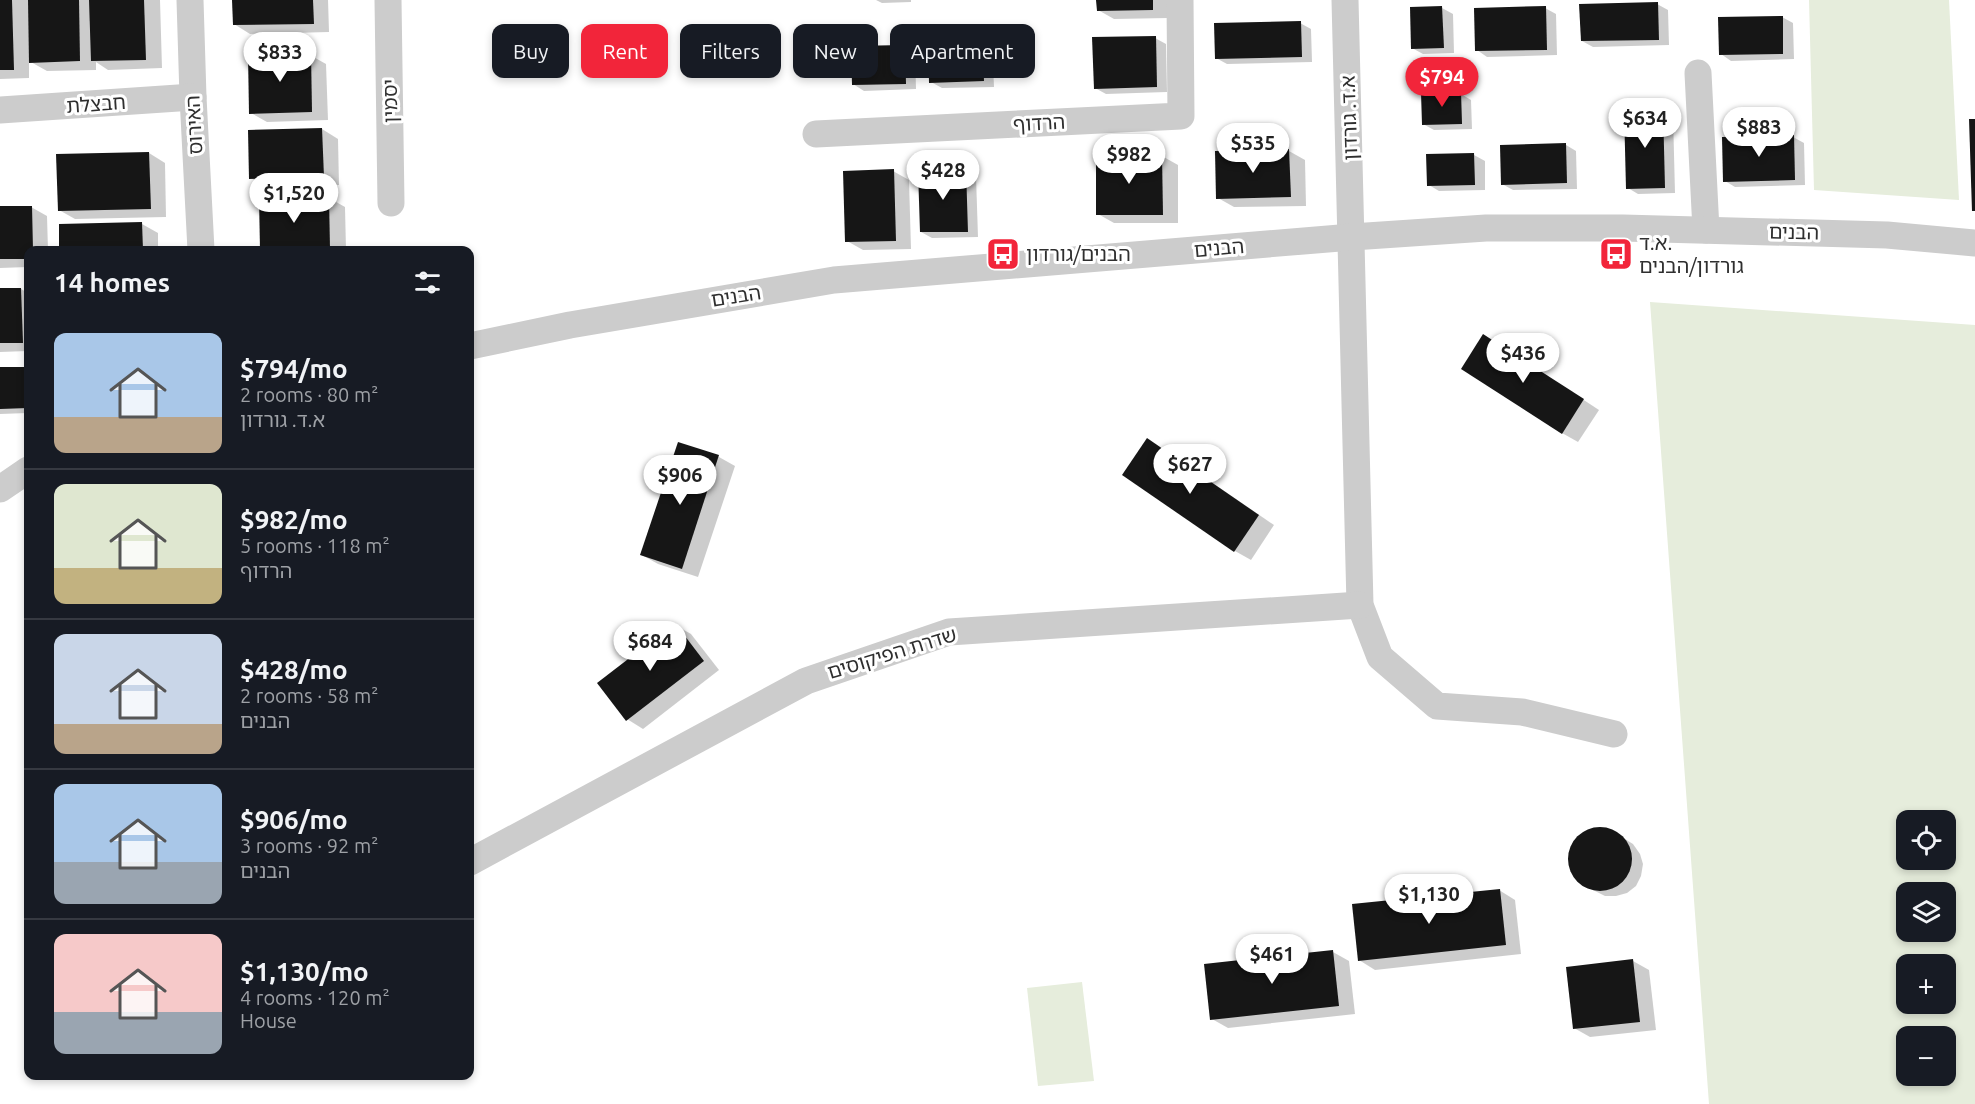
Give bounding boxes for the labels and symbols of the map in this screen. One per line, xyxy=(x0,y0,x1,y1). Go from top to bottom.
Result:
pin: $833 xyxy=(244,32,316,83)
pin: $794 xyxy=(1406,57,1478,108)
street label: א.ד. גורדון xyxy=(1336,75,1361,161)
street label: יסמין xyxy=(378,79,401,123)
street label: חבצלת xyxy=(65,90,127,117)
street label: האירוס xyxy=(180,95,207,155)
pin: $634 xyxy=(1609,98,1681,149)
pin: $883 xyxy=(1723,107,1795,158)
street label: הרדוף xyxy=(1012,110,1066,135)
pin: $535 xyxy=(1217,123,1289,174)
pin: $982 xyxy=(1093,134,1165,185)
pin: $428 xyxy=(907,150,979,201)
pin: $1,520 xyxy=(245,173,343,224)
street label: הבנים xyxy=(1769,220,1819,243)
place label: א.ד. גורדון/הבנים xyxy=(1639,231,1744,277)
street label: הבנים xyxy=(1193,234,1245,261)
bus stop icon: הבנים/גורדון xyxy=(985,236,1021,272)
bus stop icon: א.ד. גורדון/הבנים xyxy=(1598,236,1634,272)
place label: הבנים/גורדון xyxy=(1026,242,1131,265)
street label: הבנים xyxy=(709,280,763,311)
pin: $436 xyxy=(1487,333,1559,384)
pin: $627 xyxy=(1154,444,1226,495)
pin: $906 xyxy=(644,455,716,506)
pin: $684 xyxy=(614,621,686,672)
street label: שדרת הפיקוסים xyxy=(825,622,959,683)
pin: $1,130 xyxy=(1380,874,1478,925)
pin: $461 xyxy=(1236,934,1308,985)

